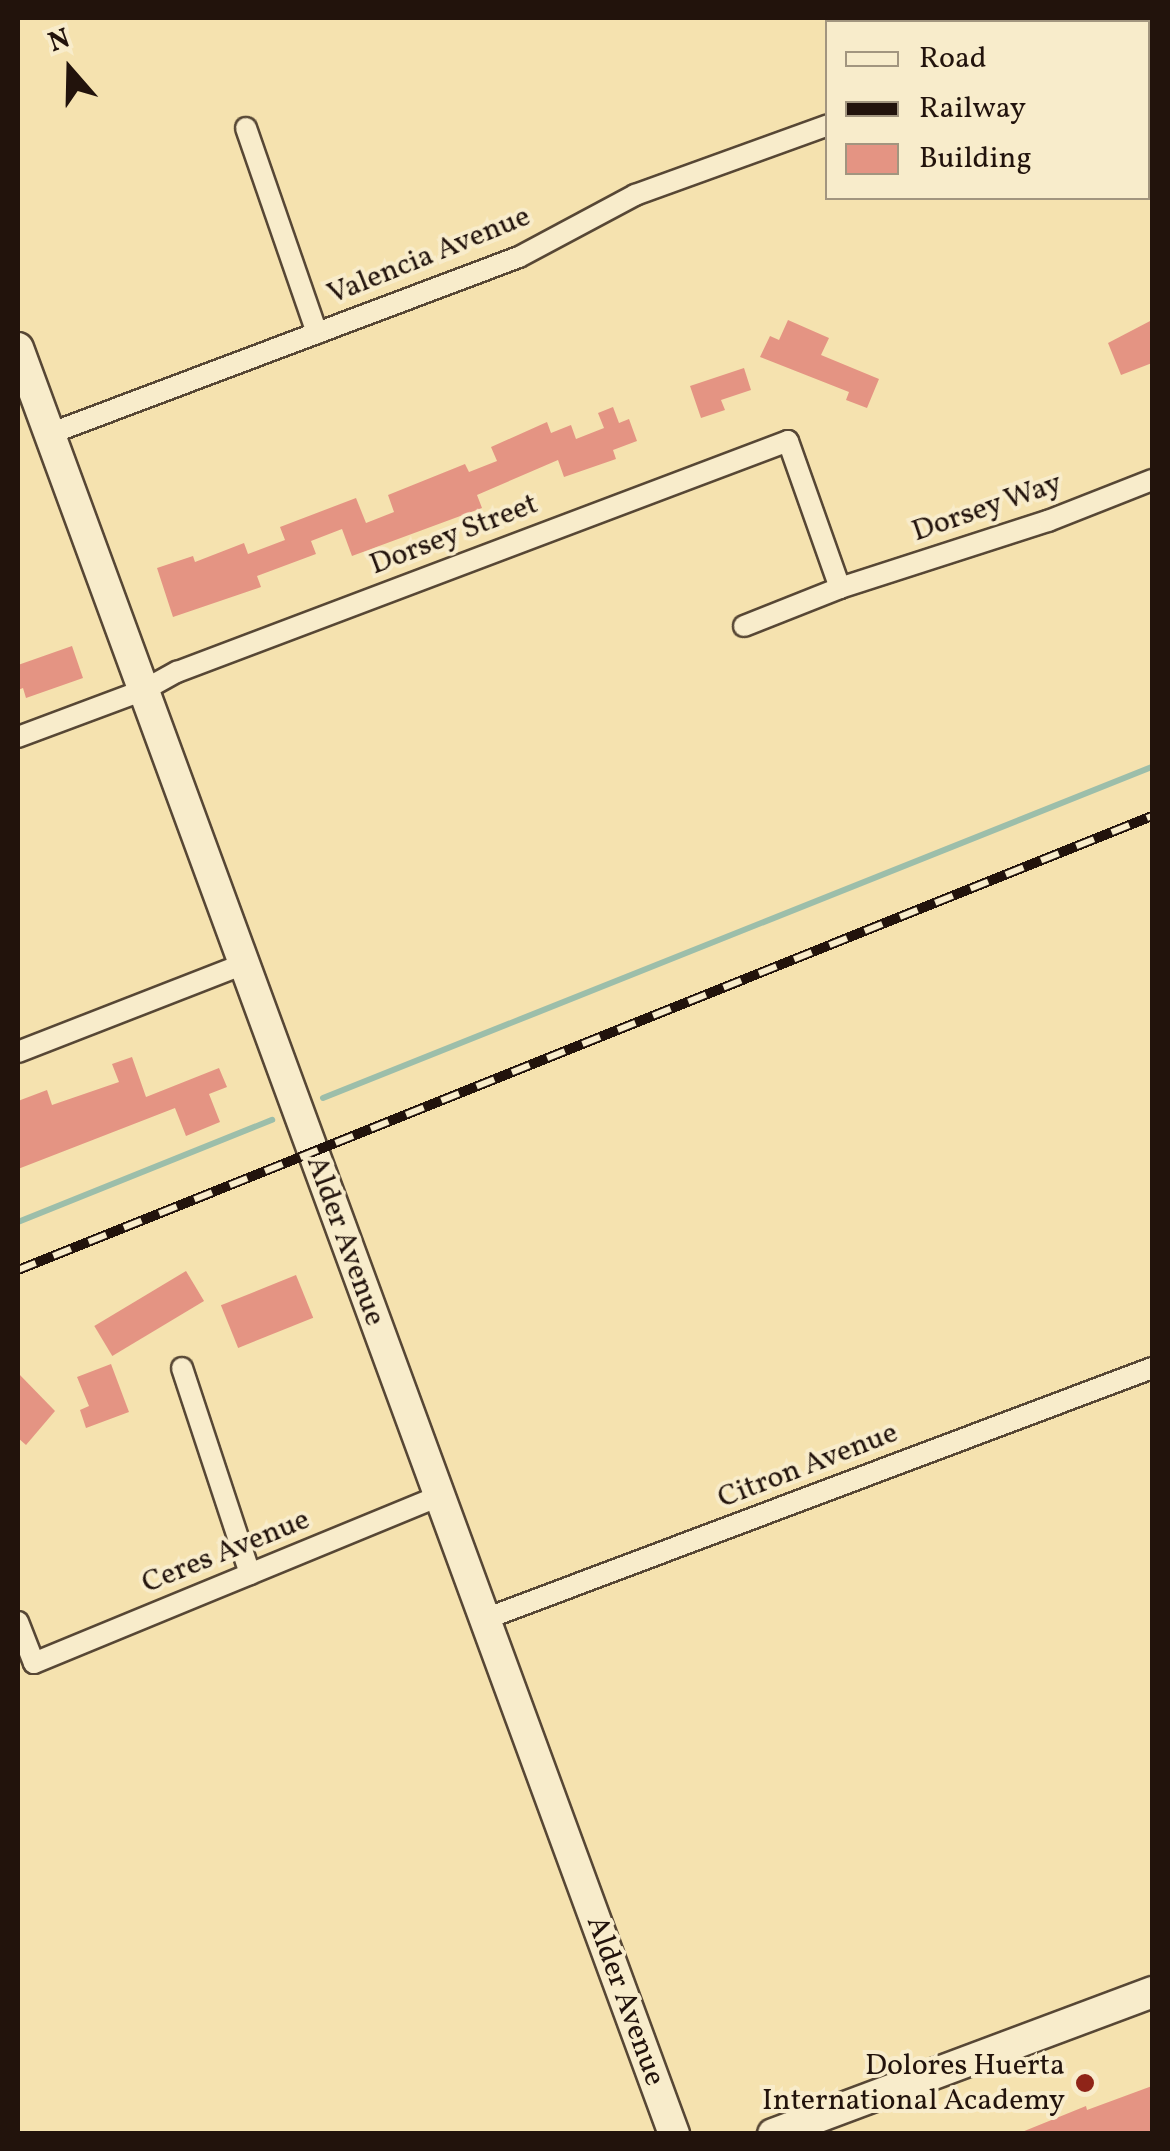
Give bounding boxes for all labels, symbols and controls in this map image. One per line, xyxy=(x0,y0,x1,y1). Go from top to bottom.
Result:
north arrow xyxy=(20,20,120,120)
text: N xyxy=(43,20,76,63)
legend xyxy=(825,20,1150,200)
text: Road xyxy=(919,38,987,80)
text: Railway xyxy=(919,88,1026,130)
text: Building xyxy=(919,138,1032,180)
street label: Valencia Avenue xyxy=(322,199,536,313)
street label: Dorsey Way xyxy=(907,465,1067,551)
street label: Dorsey Street xyxy=(364,486,544,584)
street label: Alder Avenue xyxy=(298,1151,392,1331)
street label: Citron Avenue xyxy=(713,1415,903,1517)
street label: Ceres Avenue xyxy=(137,1502,315,1602)
street label: Alder Avenue xyxy=(578,1911,672,2091)
place label: Dolores Huerta International Academy xyxy=(762,2048,1065,2118)
marker: Dolores Huerta International Academy xyxy=(1074,2072,1096,2094)

